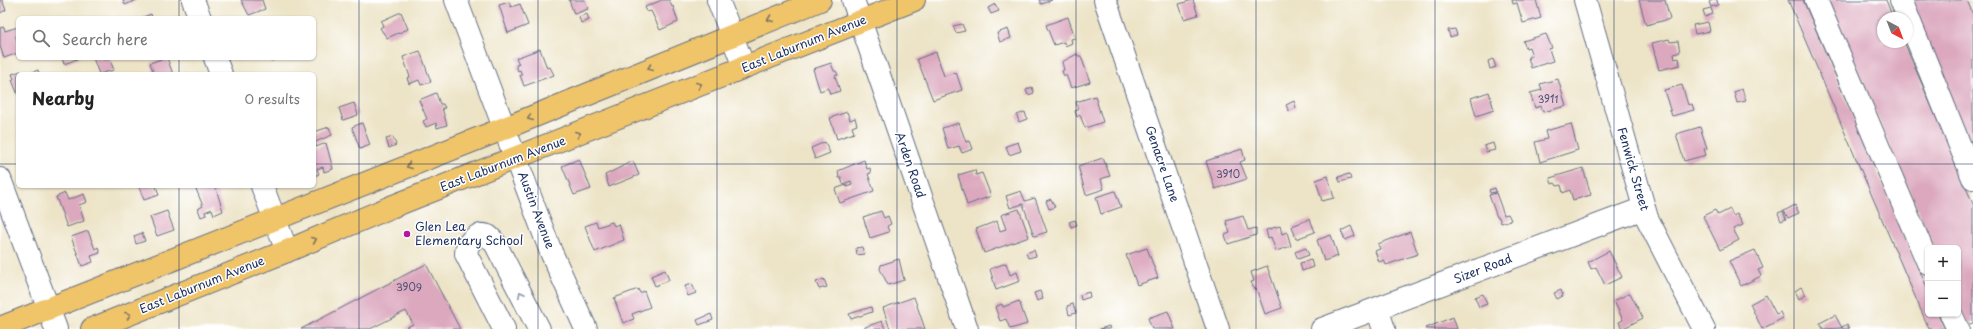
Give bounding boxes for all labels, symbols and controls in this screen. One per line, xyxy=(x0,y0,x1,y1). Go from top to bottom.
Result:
street label: East Laburnum Avenue xyxy=(738,10,869,76)
north arrow xyxy=(1877,12,1913,48)
one-way arrow xyxy=(767,15,774,23)
search box xyxy=(16,16,316,60)
icon: search xyxy=(30,27,52,49)
text: Search here xyxy=(62,27,148,50)
one-way arrow xyxy=(646,63,654,71)
one-way arrow xyxy=(695,82,702,90)
text: Nearby xyxy=(32,85,94,111)
text: 0 results xyxy=(245,89,300,108)
house number: 3911 xyxy=(1538,91,1558,106)
one-way arrow xyxy=(526,113,533,121)
street label: Genacre Lane xyxy=(1141,123,1184,204)
street label: Fenwick Street xyxy=(1613,125,1654,213)
street label: Arden Road xyxy=(891,129,931,200)
street label: East Laburnum Avenue xyxy=(437,131,569,195)
one-way arrow xyxy=(575,131,582,139)
one-way arrow xyxy=(405,161,413,169)
house number: 3910 xyxy=(1216,166,1240,181)
street label: Austin Avenue xyxy=(514,168,560,251)
place label: Glen Lea Elementary School xyxy=(415,217,523,249)
marker: Glen Lea Elementary School xyxy=(402,229,412,239)
one-way arrow xyxy=(309,237,317,245)
map controls xyxy=(1925,245,1961,317)
button: + xyxy=(1925,245,1961,281)
street label: Sizer Road xyxy=(1451,249,1514,287)
street label: East Laburnum Avenue xyxy=(136,251,267,317)
house number: 3909 xyxy=(396,279,422,294)
button: − xyxy=(1925,281,1961,317)
one-way arrow xyxy=(518,291,526,299)
one-way arrow xyxy=(124,311,131,319)

